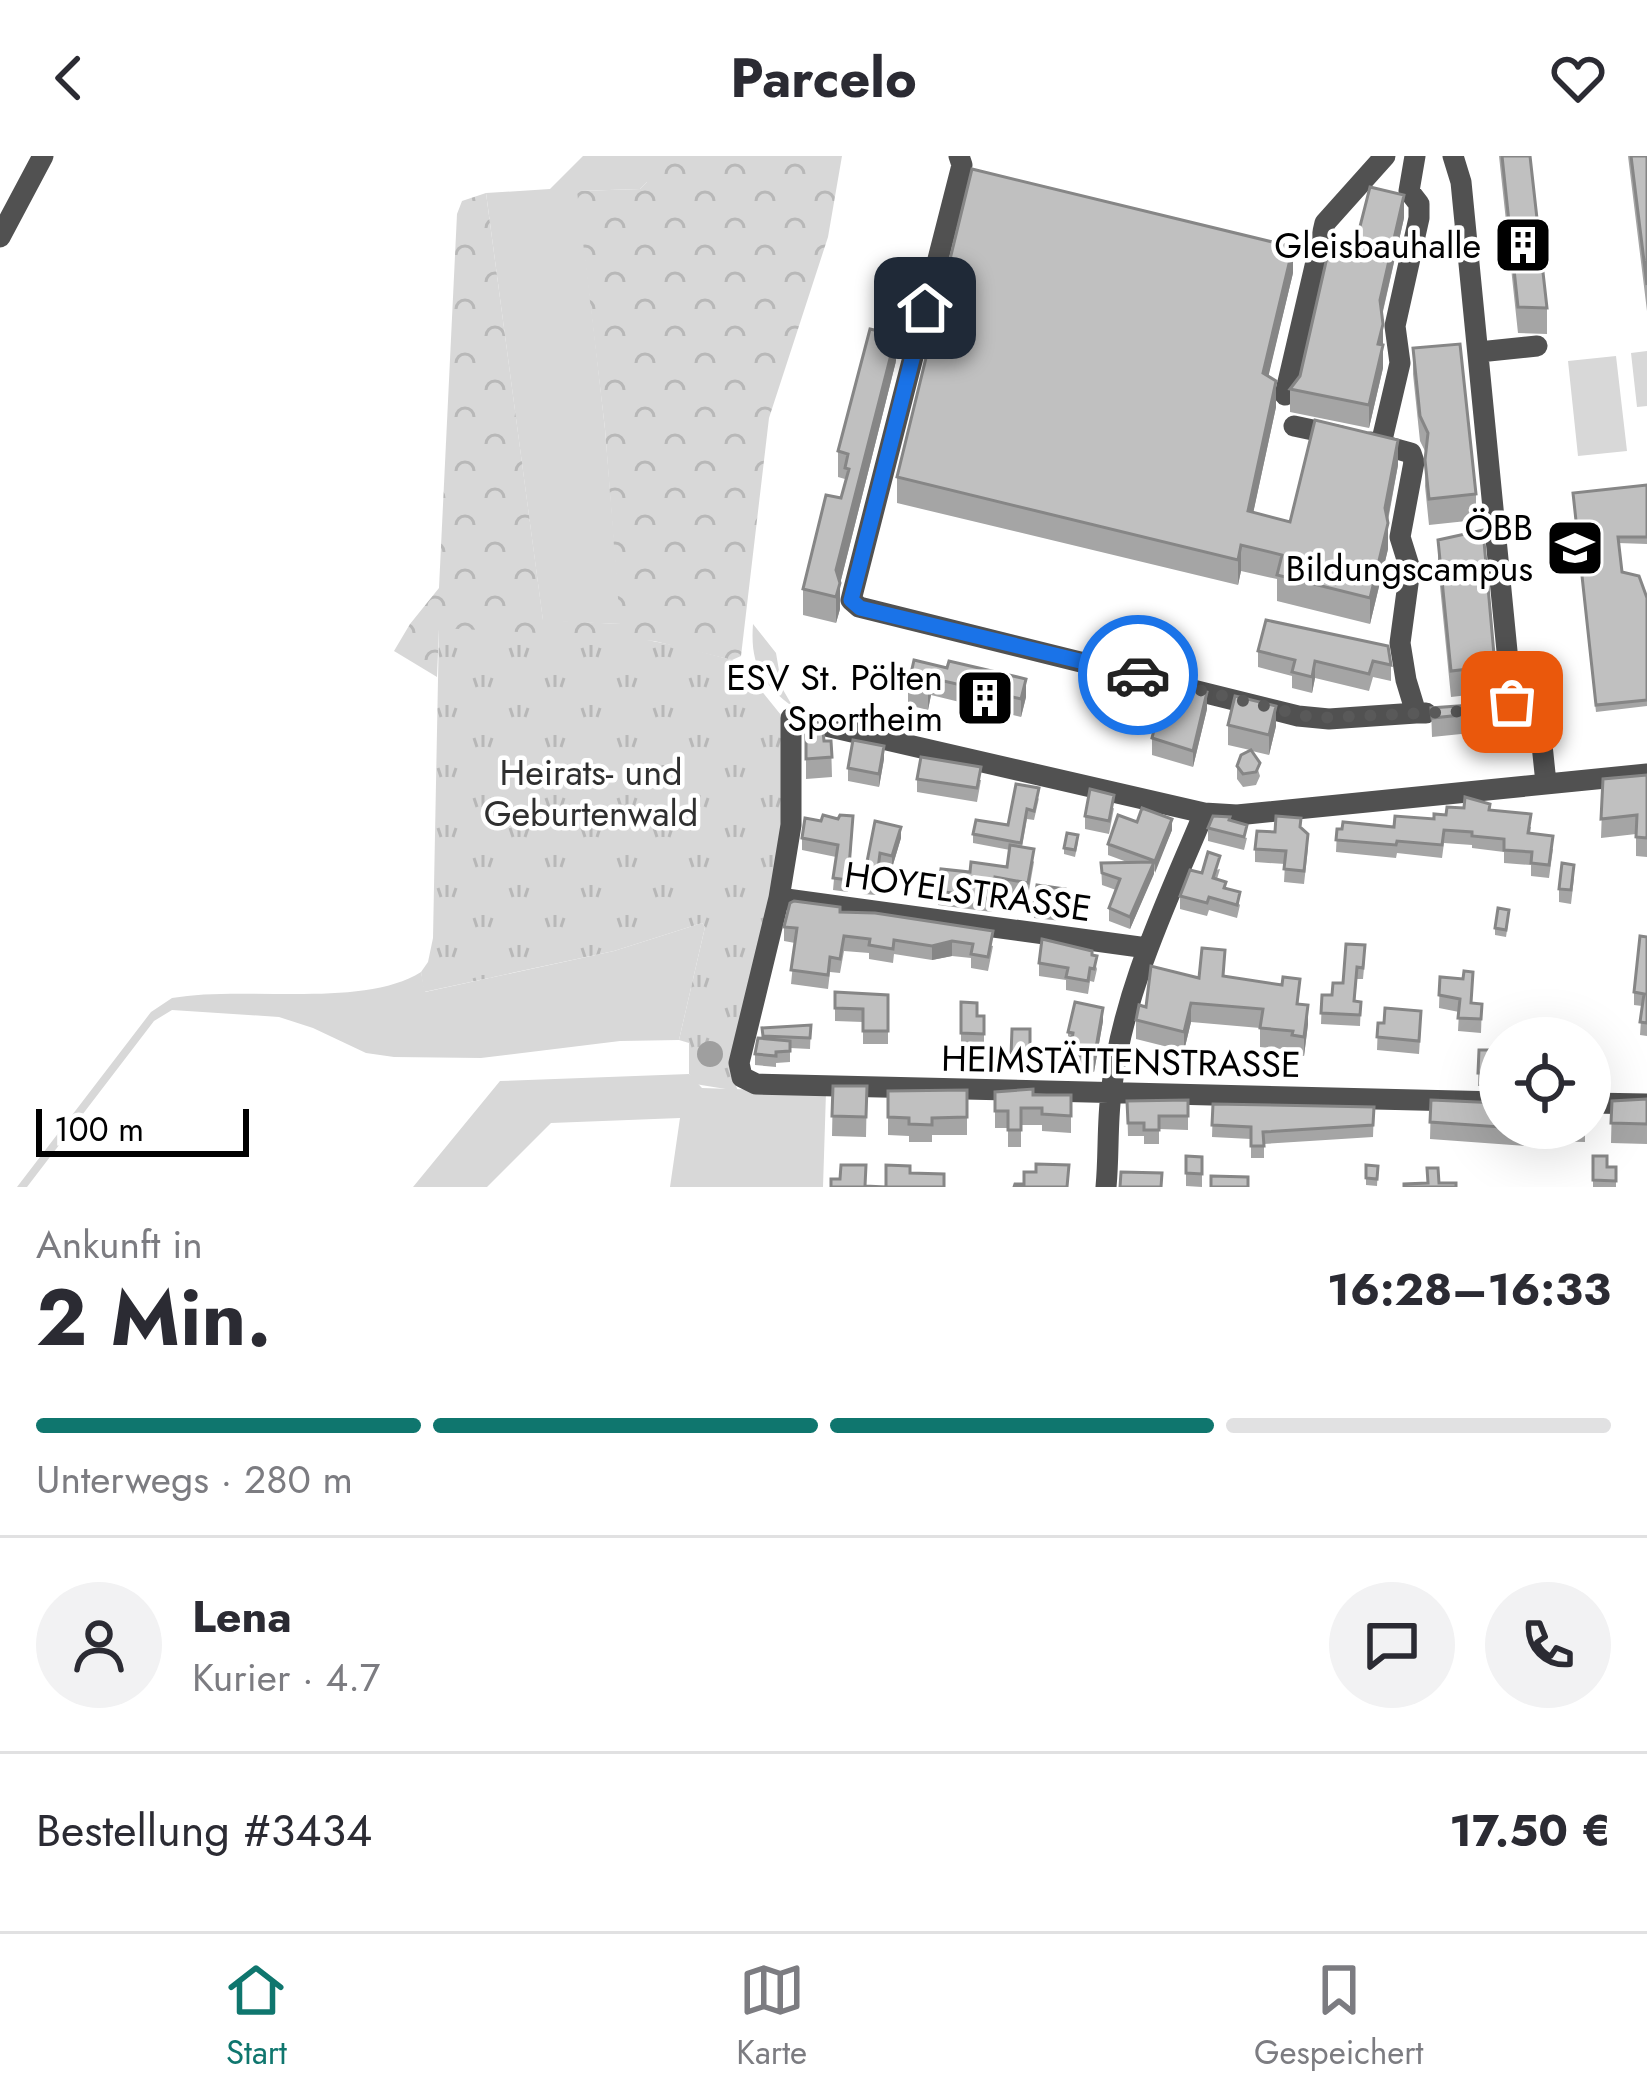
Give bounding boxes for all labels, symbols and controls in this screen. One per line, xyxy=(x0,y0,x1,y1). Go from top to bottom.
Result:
text: Parcelo xyxy=(730,39,917,117)
icon: back xyxy=(36,45,102,111)
icon: heart xyxy=(1545,45,1611,111)
building icon: Gleisbauhalle xyxy=(1492,214,1554,276)
place label: Gleisbauhalle xyxy=(1274,219,1481,271)
pin xyxy=(874,257,976,359)
icon: home xyxy=(892,275,958,341)
place label: ÖBB Bildungscampus xyxy=(1285,501,1533,594)
school or university icon: ÖBB Bildungscampus xyxy=(1544,517,1606,579)
courier xyxy=(1078,615,1198,735)
icon: car xyxy=(1105,642,1171,708)
place label: ESV St. Pölten Sportheim xyxy=(726,651,943,744)
pin xyxy=(1461,651,1563,753)
building icon: ESV St. Pölten Sportheim xyxy=(954,667,1016,729)
icon: bag xyxy=(1479,669,1545,735)
park label: Heirats- und Geburtenwald xyxy=(484,746,698,839)
street label: HOYELSTRASSE xyxy=(841,848,1095,934)
map controls xyxy=(1479,1017,1611,1149)
button: locate xyxy=(1479,1017,1611,1149)
street label: HEIMSTÄTTENSTRASSE xyxy=(941,1032,1301,1090)
scale bar xyxy=(36,1103,249,1156)
text: 100 m xyxy=(54,1106,144,1153)
text: Ankunft in xyxy=(36,1216,203,1273)
text: 16:28–16:33 xyxy=(1327,1257,1611,1322)
text: 2 Min. xyxy=(36,1262,272,1374)
text: Unterwegs · 280 m xyxy=(36,1451,353,1508)
button: person xyxy=(36,1582,162,1708)
button: chat xyxy=(1329,1582,1455,1708)
button: phone xyxy=(1485,1582,1611,1708)
text: Lena xyxy=(192,1584,292,1649)
text: Kurier · 4.7 xyxy=(192,1649,380,1706)
text: Bestellung #3434 xyxy=(36,1798,372,1863)
text: 17.50 € xyxy=(1449,1798,1611,1863)
tab: Start xyxy=(223,1957,289,2076)
tab: Karte xyxy=(736,1957,807,2076)
tab: Gespeichert xyxy=(1254,1957,1424,2076)

